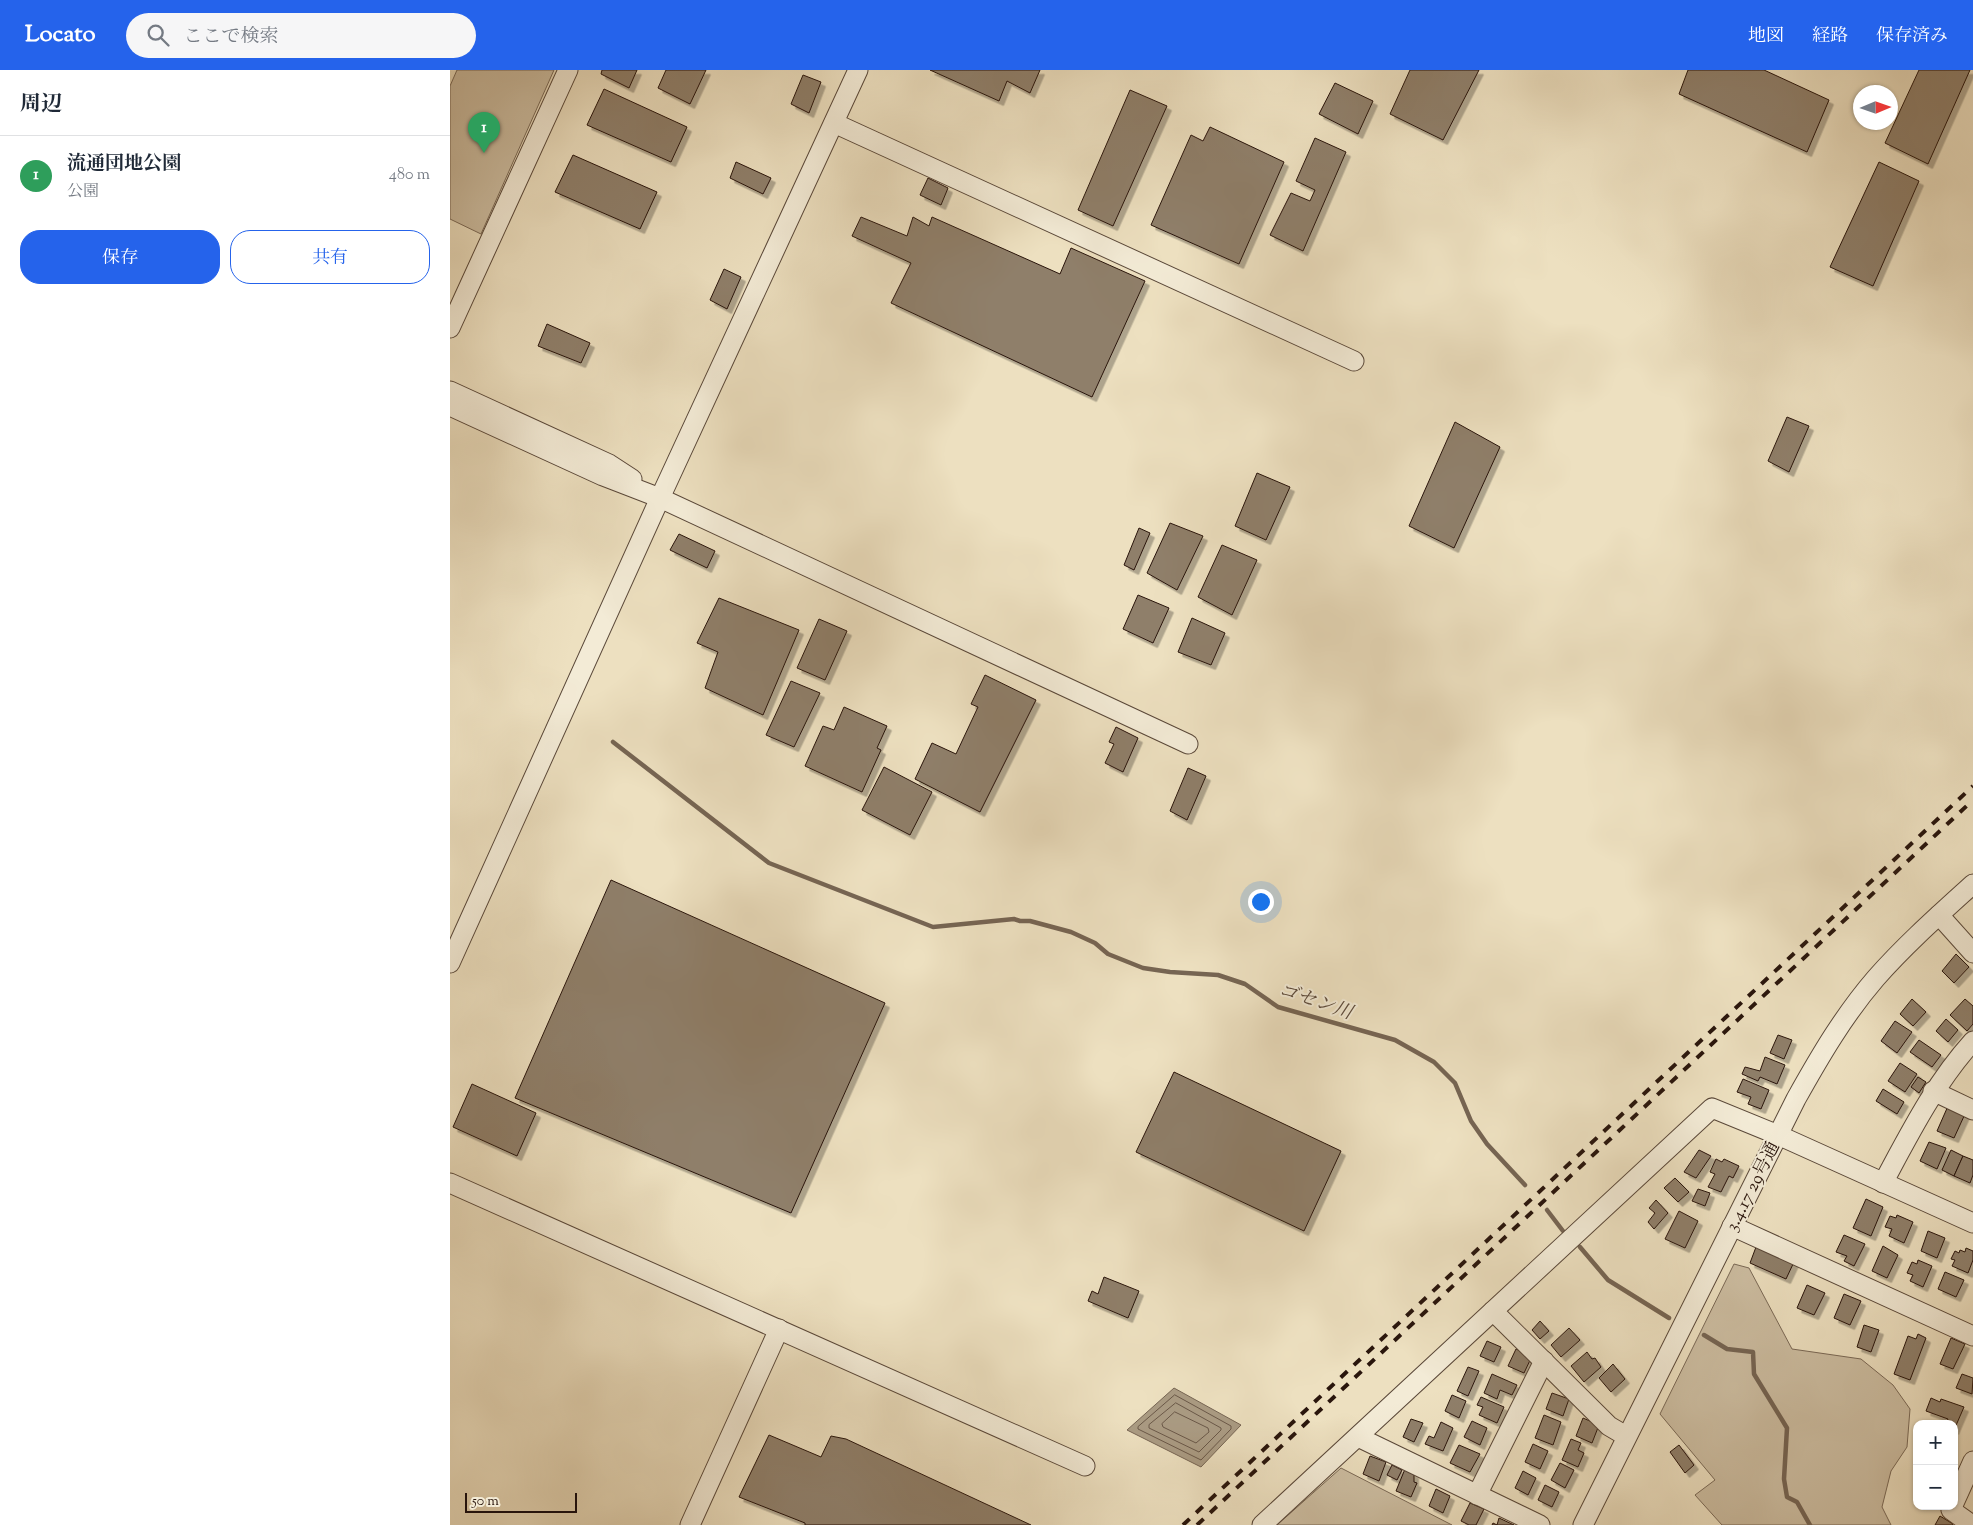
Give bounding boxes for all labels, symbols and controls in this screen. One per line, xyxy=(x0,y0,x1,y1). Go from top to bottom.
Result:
search box xyxy=(126,13,476,58)
text: Locato xyxy=(25,18,96,52)
icon: search xyxy=(144,21,172,49)
text: ここで検索 xyxy=(184,24,279,51)
text: 地図 xyxy=(1748,24,1784,50)
text: 経路 xyxy=(1812,24,1848,50)
text: 保存済み xyxy=(1876,24,1948,50)
north arrow xyxy=(1853,85,1898,130)
text: 周辺 xyxy=(20,90,62,120)
pin: 1 xyxy=(468,112,500,153)
text: 流通団地公園 xyxy=(67,151,181,178)
text: 1 xyxy=(33,164,39,187)
text: 480 m xyxy=(389,164,430,187)
text: 公園 xyxy=(67,181,99,204)
button: 保存 xyxy=(20,230,220,284)
button: 共有 xyxy=(230,230,430,284)
your location xyxy=(1248,889,1274,915)
water label: ゴセン川 xyxy=(1275,977,1357,1028)
street label: 3.4.17 29号通 xyxy=(1720,1138,1788,1236)
map controls xyxy=(1913,1420,1958,1510)
button: + xyxy=(1913,1420,1958,1465)
button: − xyxy=(1913,1465,1958,1510)
scale bar xyxy=(465,1490,578,1513)
text: 50 m xyxy=(472,1492,499,1512)

